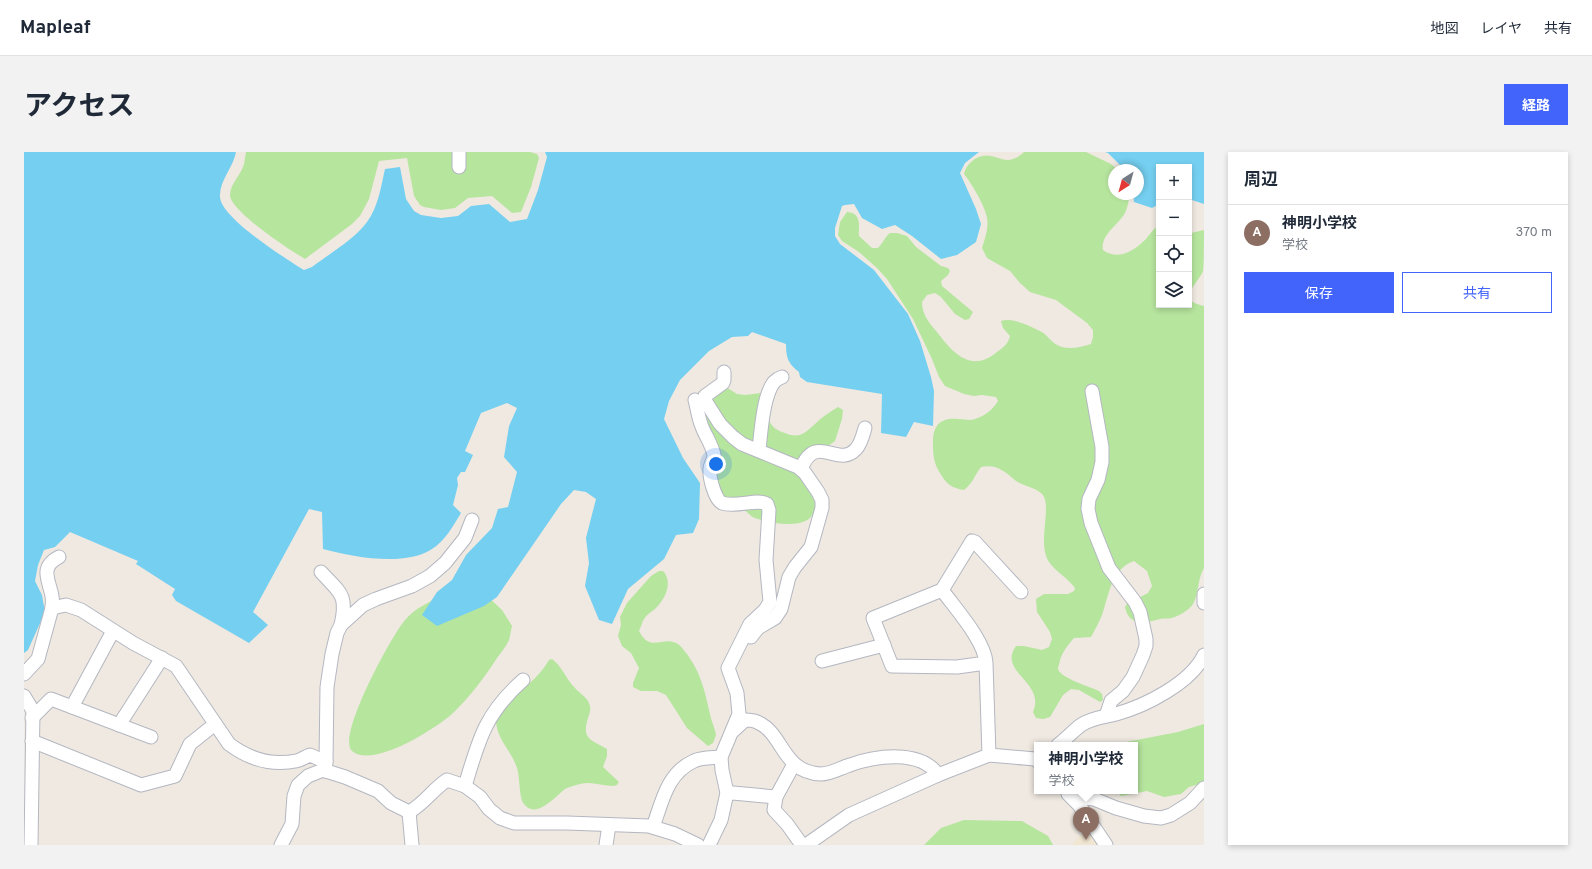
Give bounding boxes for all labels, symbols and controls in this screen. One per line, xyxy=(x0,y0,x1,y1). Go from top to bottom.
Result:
text: Mapleaf xyxy=(20,16,91,40)
text: 地図 xyxy=(1430,21,1458,38)
text: レイヤ xyxy=(1480,21,1522,38)
text: 共有 xyxy=(1544,21,1572,38)
button: 経路 xyxy=(1504,84,1568,125)
text: アクセス xyxy=(24,90,135,126)
north arrow xyxy=(1108,164,1144,200)
map controls xyxy=(1156,164,1192,308)
button: + xyxy=(1156,164,1192,200)
text: 周辺 xyxy=(1244,170,1278,192)
button: − xyxy=(1156,200,1192,236)
text: 神明小学校 xyxy=(1282,215,1357,234)
text: A xyxy=(1252,225,1262,241)
text: 370 m xyxy=(1515,225,1552,241)
button: locate xyxy=(1156,236,1192,272)
text: 学校 xyxy=(1282,238,1308,254)
button: layers xyxy=(1156,272,1192,308)
button: 保存 xyxy=(1244,272,1394,313)
button: 共有 xyxy=(1402,272,1552,313)
your location xyxy=(706,454,726,474)
popup xyxy=(1034,742,1138,794)
text: 神明小学校 xyxy=(1048,751,1124,770)
text: 学校 xyxy=(1048,774,1075,790)
pin: A xyxy=(1073,807,1099,840)

